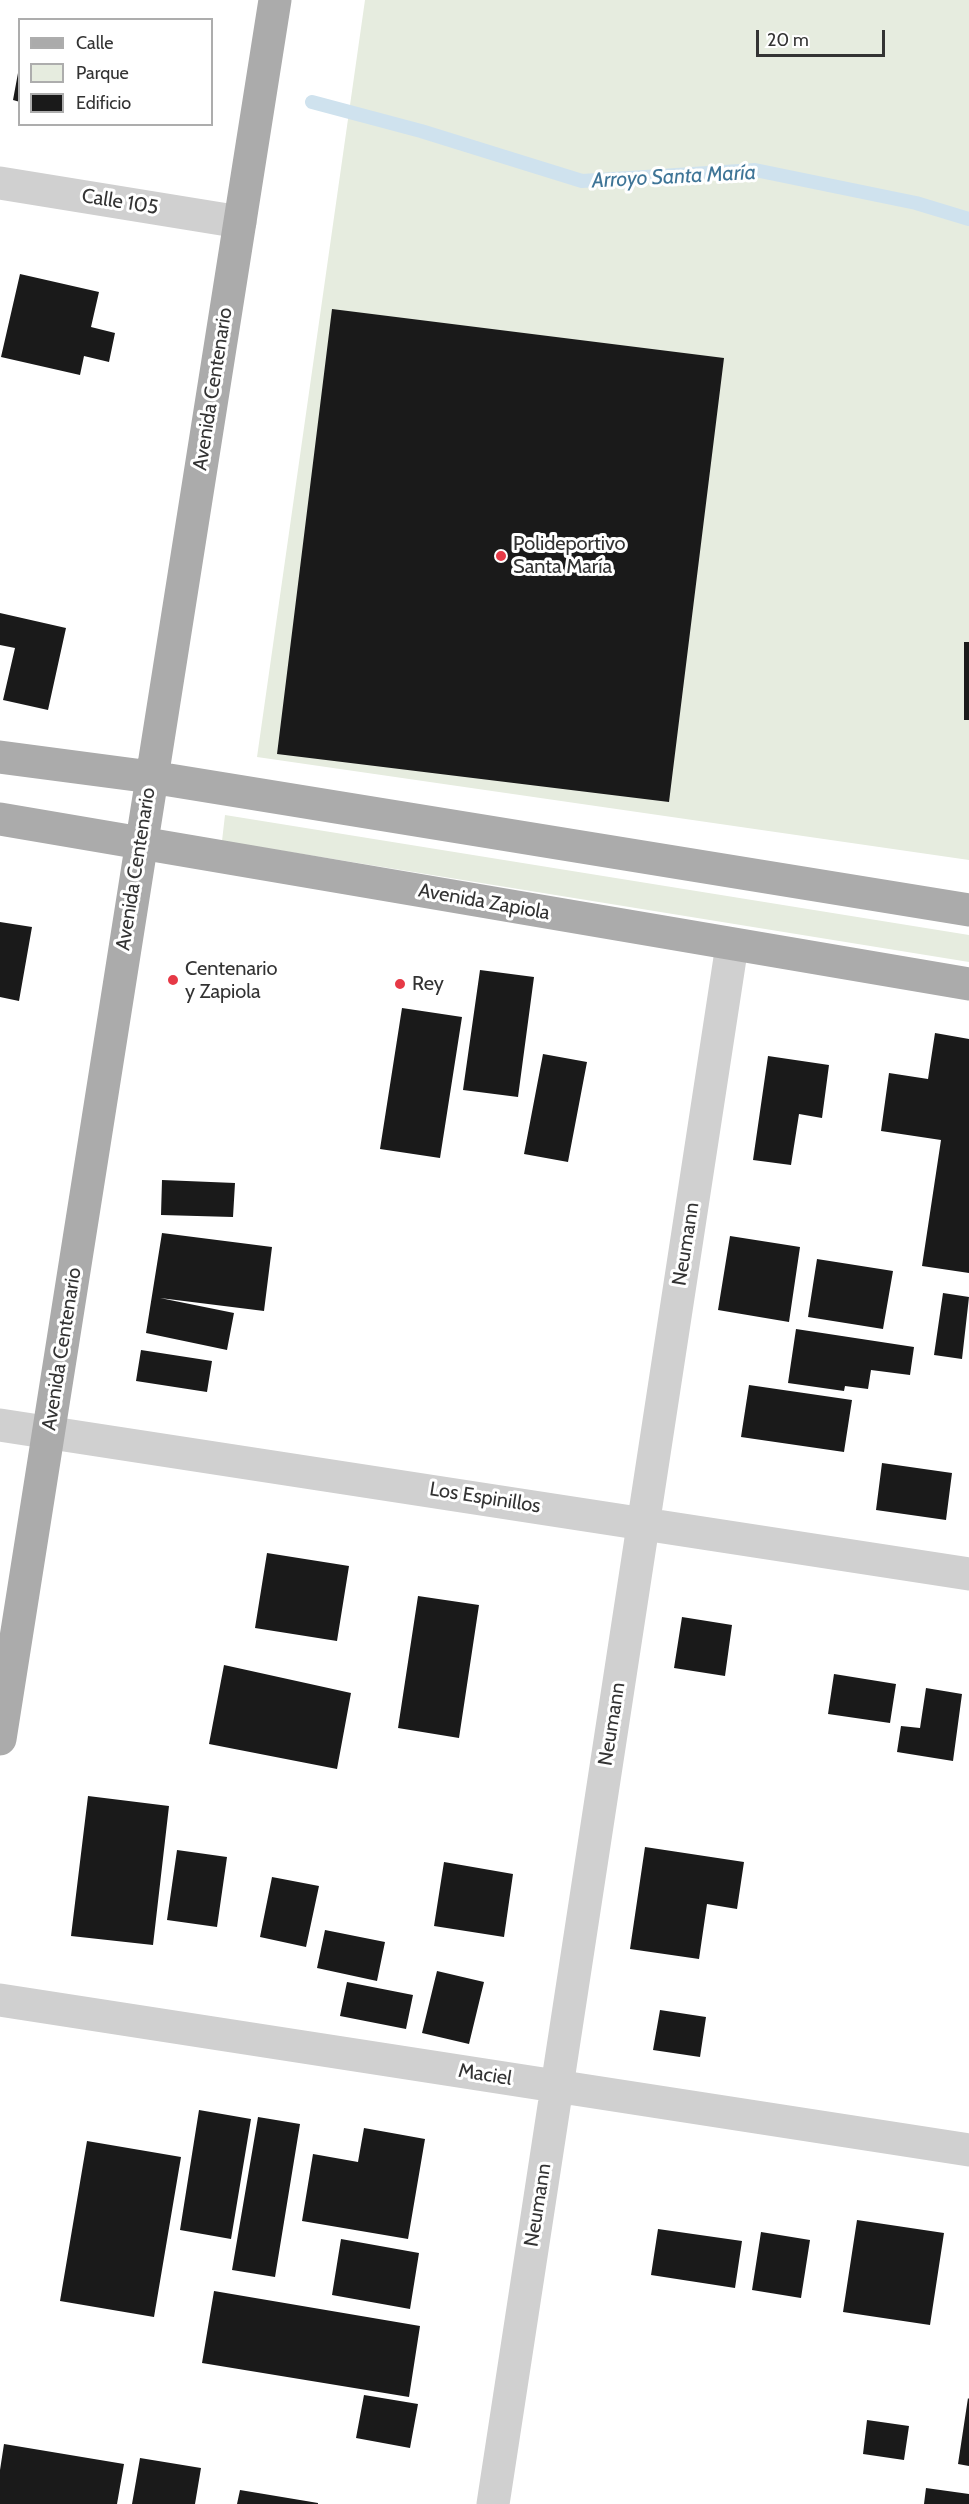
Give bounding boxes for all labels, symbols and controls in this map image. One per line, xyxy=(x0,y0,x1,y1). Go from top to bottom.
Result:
legend xyxy=(18,18,213,126)
scale bar xyxy=(759,18,888,56)
text: 20 m xyxy=(767,29,809,51)
text: Calle xyxy=(76,32,113,54)
text: Parque xyxy=(76,62,129,84)
text: Edificio xyxy=(76,92,131,114)
water label: Arroyo Santa María xyxy=(591,160,757,194)
street label: Calle 105 xyxy=(80,184,160,220)
street label: Avenida Centenario xyxy=(188,306,238,472)
place label: Polideportivo Santa María xyxy=(513,532,626,579)
marker: Polideportivo Santa María xyxy=(494,549,508,563)
street label: Avenida Centenario xyxy=(111,786,161,952)
street label: Avenida Zapiola xyxy=(416,879,552,925)
place label: Centenario y Zapiola xyxy=(185,957,278,1004)
place label: Rey xyxy=(412,972,444,996)
marker: Centenario y Zapiola xyxy=(166,973,180,987)
marker: Rey xyxy=(393,977,407,991)
street label: Neumann xyxy=(668,1201,704,1287)
street label: Avenida Centenario xyxy=(37,1266,87,1432)
street label: Los Espinillos xyxy=(428,1477,542,1519)
street label: Neumann xyxy=(594,1681,630,1767)
street label: Maciel xyxy=(456,2059,514,2091)
street label: Neumann xyxy=(520,2162,556,2248)

